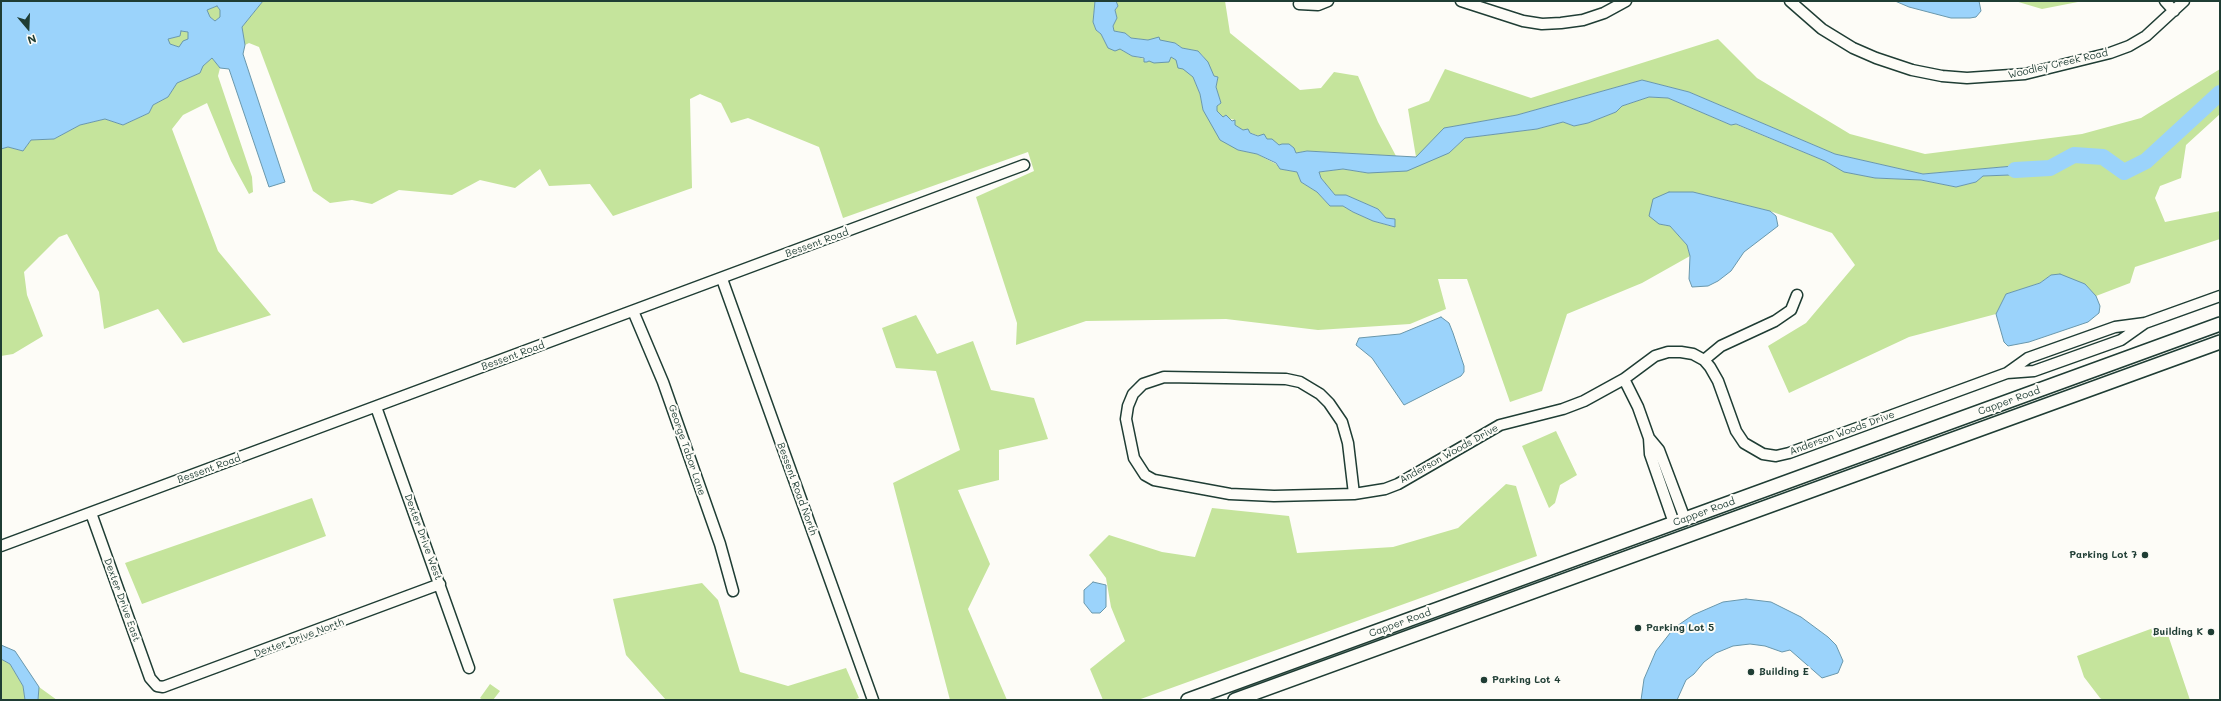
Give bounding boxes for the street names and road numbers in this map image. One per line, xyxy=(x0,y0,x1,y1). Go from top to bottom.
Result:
street label: Woodley Creek Road xyxy=(2007,47,2109,81)
street label: Bessent Road xyxy=(784,226,850,260)
street label: Bessent Road xyxy=(480,339,546,373)
street label: Capper Road xyxy=(1976,384,2042,418)
street label: George Tabor Lane xyxy=(666,403,708,497)
street label: Anderson Woods Drive xyxy=(1788,408,1896,458)
street label: Anderson Woods Drive xyxy=(1398,422,1500,486)
street label: Bessent Road North xyxy=(775,441,819,537)
street label: Bessent Road xyxy=(176,452,242,486)
street label: Dexter Drive West xyxy=(402,492,444,582)
street label: Capper Road xyxy=(1671,495,1737,529)
street label: Dexter Drive East xyxy=(101,557,143,643)
street label: Capper Road xyxy=(1367,606,1433,640)
street label: Dexter Drive North xyxy=(252,616,346,660)

